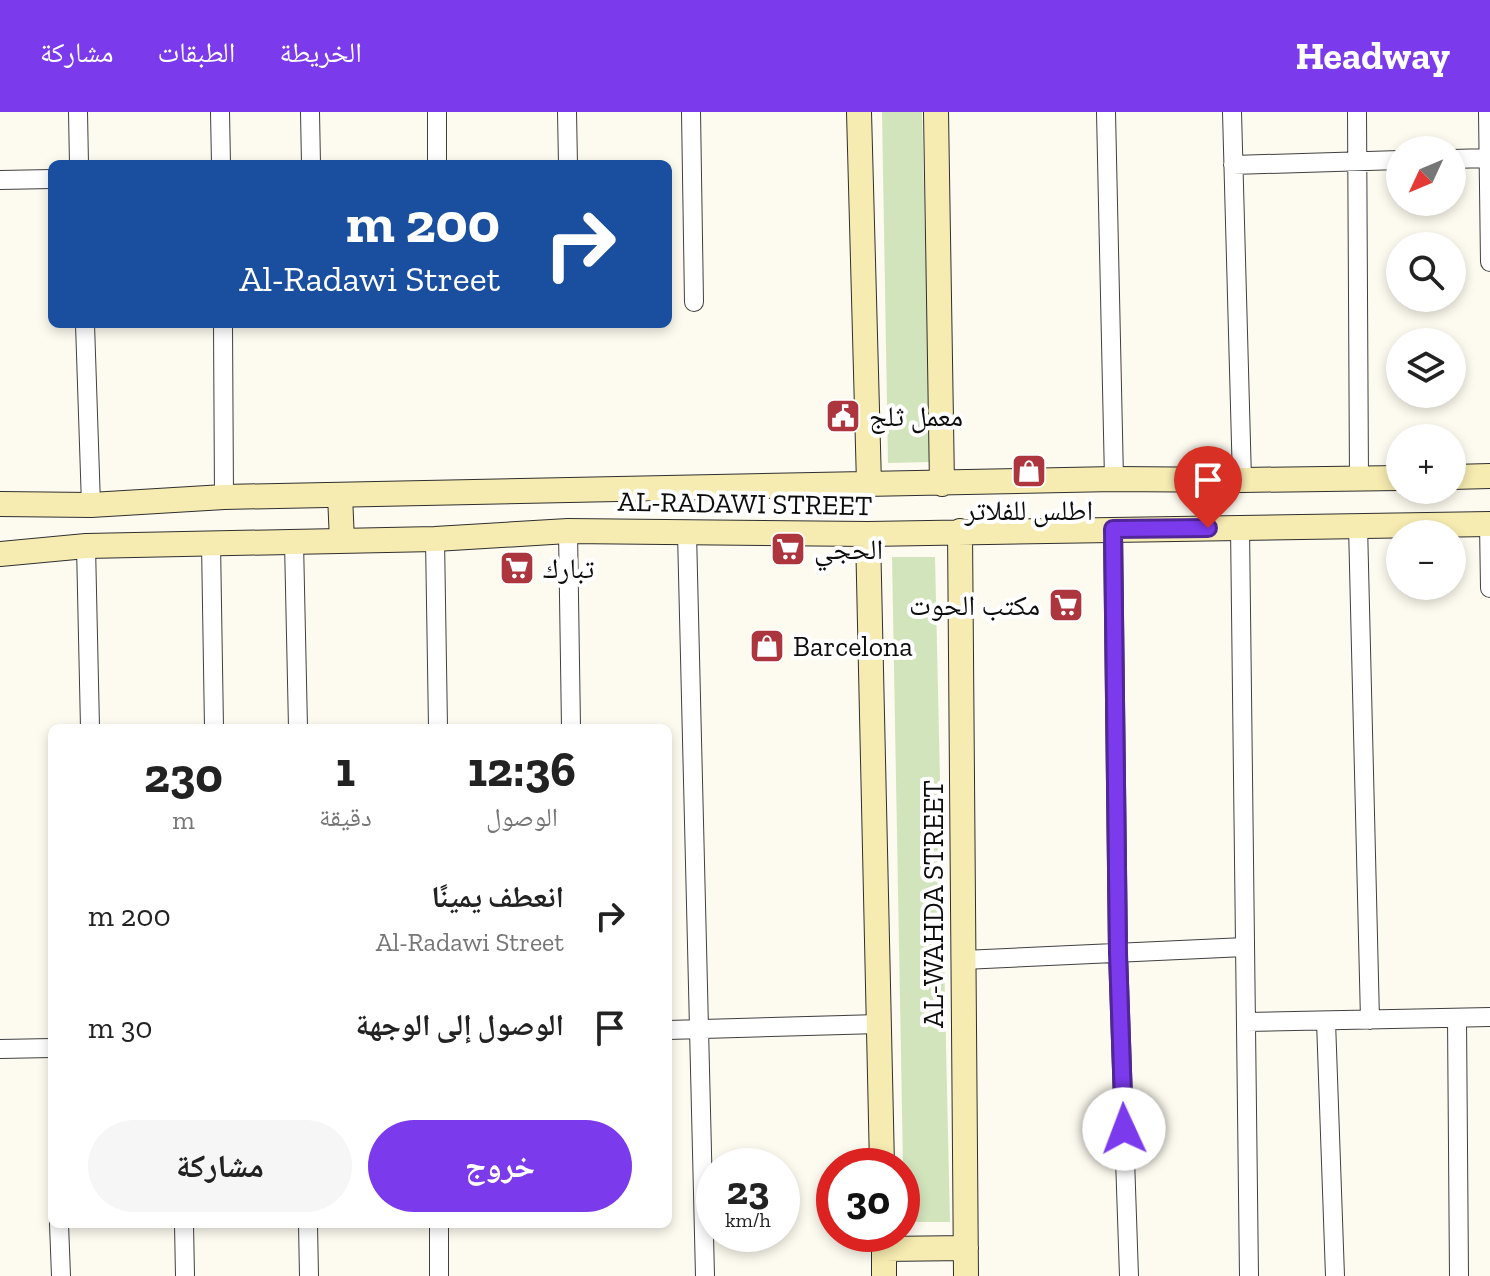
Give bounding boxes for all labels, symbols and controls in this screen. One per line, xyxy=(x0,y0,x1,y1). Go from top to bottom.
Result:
text: Headway xyxy=(1295,33,1450,79)
text: مشاركة xyxy=(40,36,114,69)
text: الطبقات xyxy=(158,36,235,69)
text: الخريطة xyxy=(279,36,362,69)
north arrow xyxy=(1386,136,1466,216)
map controls xyxy=(1386,136,1466,600)
text: 200 m xyxy=(346,189,500,256)
icon: right xyxy=(528,192,632,296)
button: search xyxy=(1386,232,1466,312)
text: Al-Radawi Street xyxy=(239,257,500,300)
button: layers xyxy=(1386,328,1466,408)
public building icon: معمل ثلج xyxy=(824,397,862,435)
place label: معمل ثلج xyxy=(869,400,963,434)
button: + xyxy=(1386,424,1466,504)
pin xyxy=(1174,446,1242,528)
shop icon: اطلس للفلاتر xyxy=(1010,452,1048,490)
icon: arrive xyxy=(1186,458,1230,502)
street label: AL-RADAWI STREET xyxy=(617,485,873,522)
place label: اطلس للفلاتر xyxy=(964,494,1093,528)
button: − xyxy=(1386,520,1466,600)
supermarket icon: الحجي xyxy=(769,530,807,568)
place label: الحجي xyxy=(814,533,883,572)
supermarket icon: تبارك xyxy=(498,549,536,587)
place label: تبارك xyxy=(543,552,594,585)
supermarket icon: مكتب الحوت xyxy=(1047,586,1085,624)
place label: مكتب الحوت xyxy=(909,589,1040,622)
shop icon: Barcelona xyxy=(748,627,786,665)
place label: Barcelona xyxy=(793,630,913,663)
text: 1 xyxy=(336,741,355,798)
text: 12:36 xyxy=(468,741,576,798)
text: 230 xyxy=(144,747,223,804)
street label: AL-WAHDA STREET xyxy=(917,780,950,1028)
text: دقيقة xyxy=(319,801,372,833)
text: الوصول xyxy=(486,801,558,833)
text: m xyxy=(172,804,195,836)
text: انعطف يمينًا xyxy=(431,879,564,915)
icon: right xyxy=(588,894,632,938)
text: 200 m xyxy=(88,898,171,934)
text: Al-Radawi Street xyxy=(376,926,564,958)
icon: arrive xyxy=(588,1006,632,1050)
text: الوصول إلى الوجهة xyxy=(356,1007,564,1043)
text: 30 m xyxy=(88,1010,153,1046)
position arrow xyxy=(1082,1087,1166,1171)
button: مشاركة xyxy=(88,1120,352,1212)
button: خروج xyxy=(368,1120,632,1212)
speed limit sign: 30 xyxy=(816,1148,920,1252)
text: 23 xyxy=(727,1166,769,1214)
text: km/h xyxy=(725,1208,771,1232)

